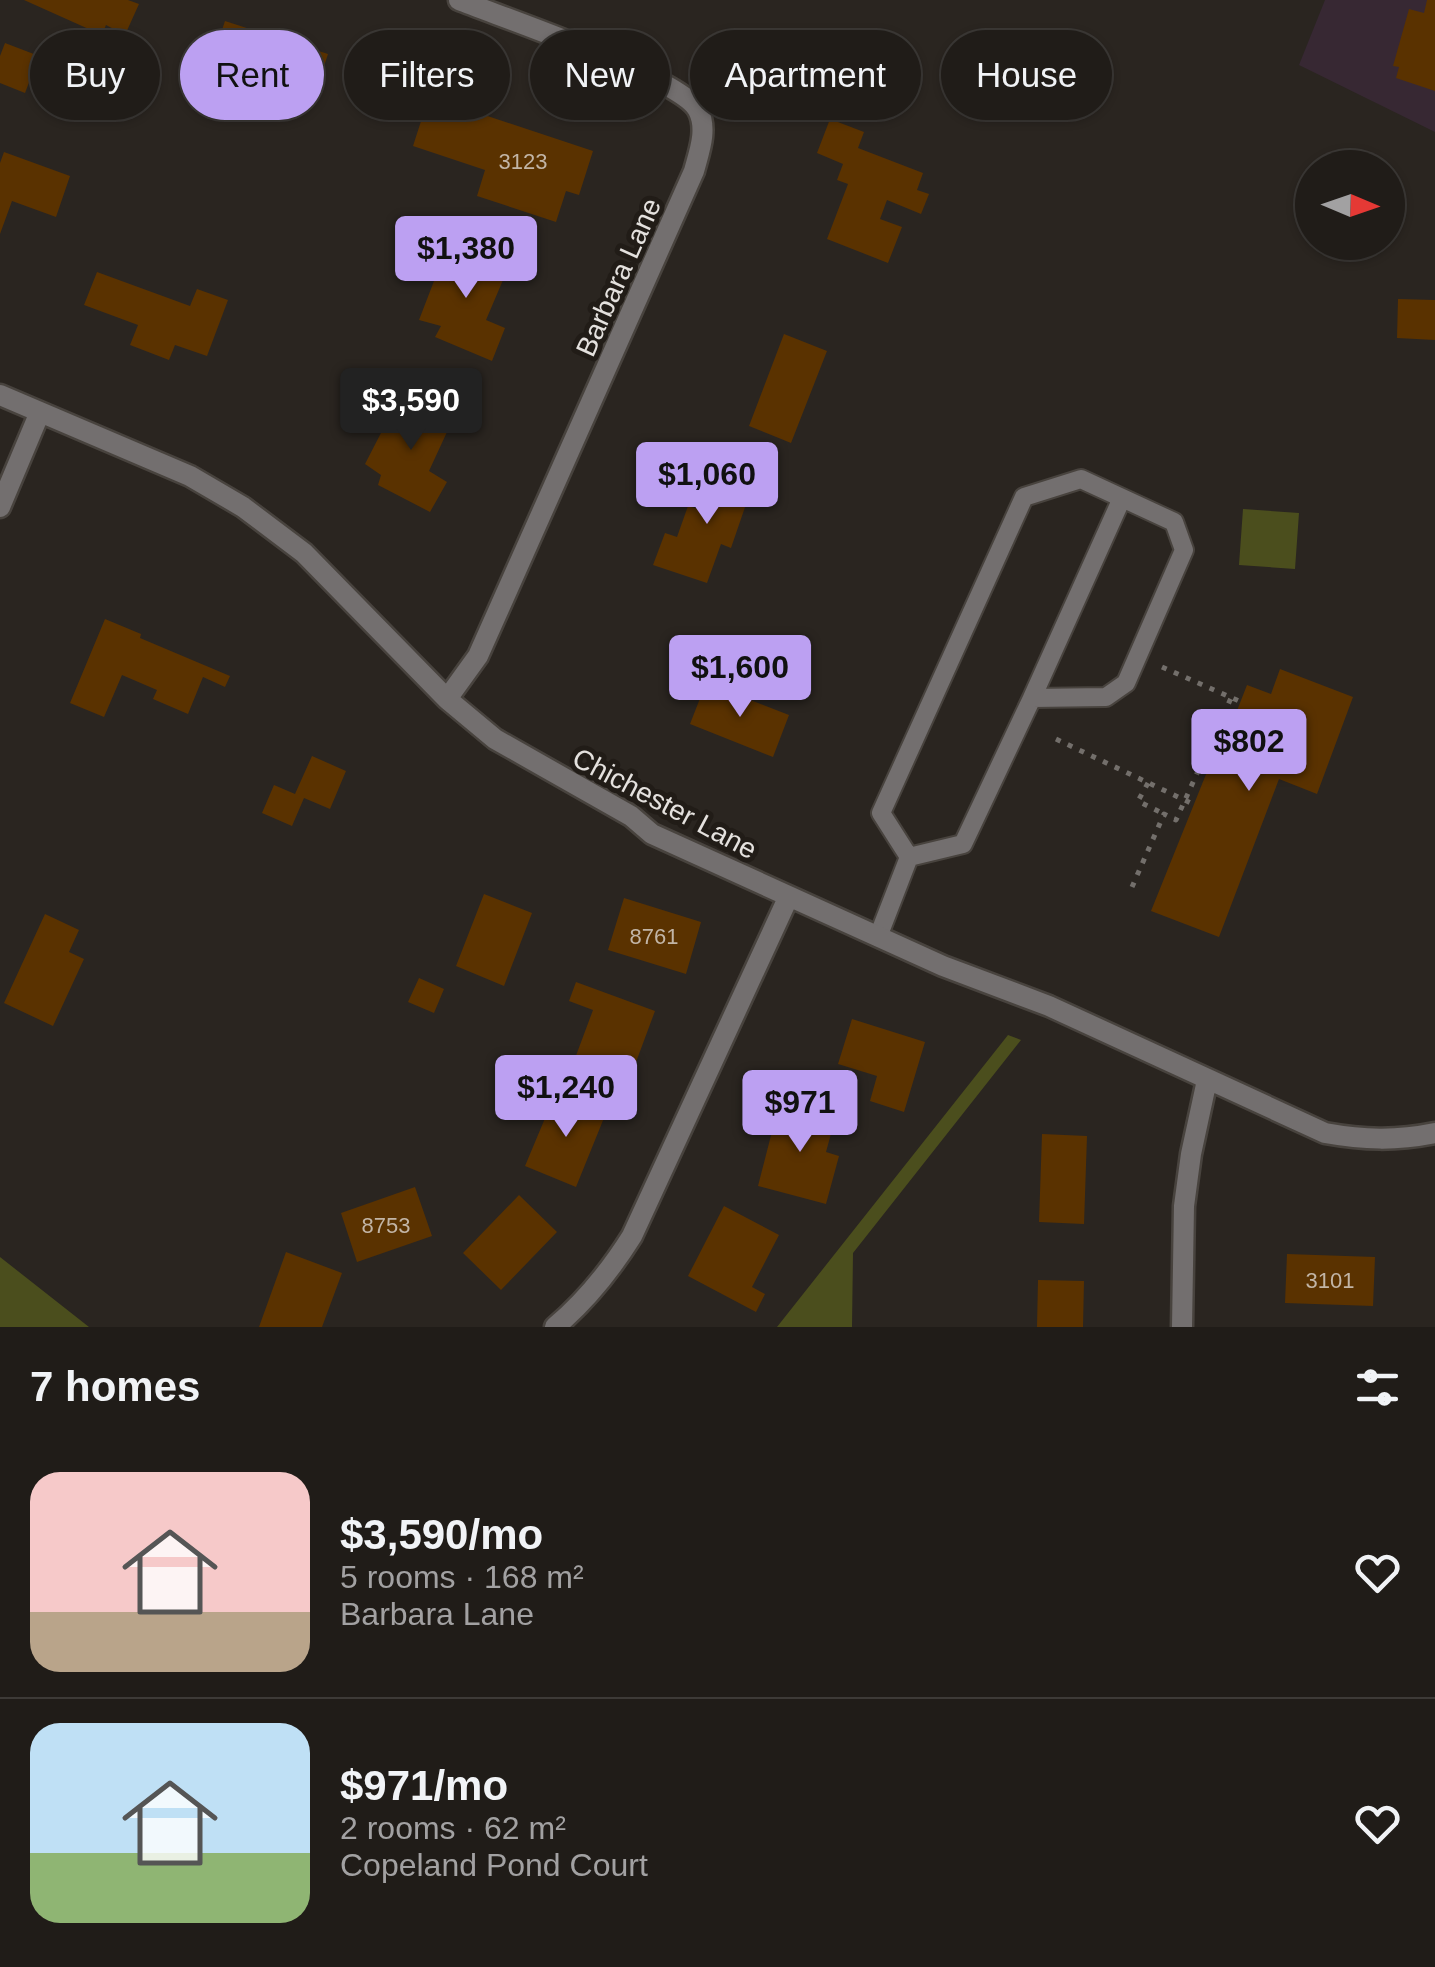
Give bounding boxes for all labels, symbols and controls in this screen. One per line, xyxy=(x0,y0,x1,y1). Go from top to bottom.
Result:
chip: Buy xyxy=(30,30,160,120)
chip: Rent xyxy=(180,30,324,120)
chip: Filters xyxy=(344,30,510,120)
chip: New xyxy=(530,30,670,120)
chip: Apartment xyxy=(690,30,921,120)
chip: House xyxy=(941,30,1112,120)
house number: 3123 xyxy=(499,149,547,174)
north arrow xyxy=(1295,150,1405,260)
map controls xyxy=(1295,150,1405,260)
street label: Barbara Lane xyxy=(570,193,667,361)
pin: $1,380 xyxy=(385,216,547,301)
text: $1,380 xyxy=(417,230,515,266)
pin: $3,590 xyxy=(330,368,492,453)
text: $3,590 xyxy=(362,382,460,418)
pin: $1,060 xyxy=(626,442,788,527)
text: $1,060 xyxy=(658,456,756,492)
pin: $1,600 xyxy=(659,635,821,720)
text: $1,600 xyxy=(691,649,789,685)
pin: $802 xyxy=(1190,709,1308,794)
text: $802 xyxy=(1213,723,1285,759)
street label: Chichester Lane xyxy=(567,742,762,865)
house number: 8761 xyxy=(630,924,678,949)
pin: $1,240 xyxy=(485,1055,647,1140)
text: $1,240 xyxy=(517,1069,615,1105)
pin: $971 xyxy=(741,1070,859,1155)
text: $971 xyxy=(764,1084,836,1120)
house number: 8753 xyxy=(362,1213,410,1238)
house number: 3101 xyxy=(1306,1268,1354,1293)
icon: filters xyxy=(1350,1360,1405,1415)
text: 7 homes xyxy=(30,1363,200,1410)
text: $3,590/mo xyxy=(340,1511,543,1558)
icon: home xyxy=(110,1512,230,1632)
icon: heart xyxy=(1350,1545,1405,1600)
text: 5 rooms · 168 m² xyxy=(340,1559,584,1595)
text: Barbara Lane xyxy=(340,1596,534,1632)
text: $971/mo xyxy=(340,1762,508,1809)
icon: home xyxy=(110,1763,230,1883)
icon: heart xyxy=(1350,1796,1405,1851)
text: 2 rooms · 62 m² xyxy=(340,1810,566,1846)
text: Copeland Pond Court xyxy=(340,1847,648,1883)

